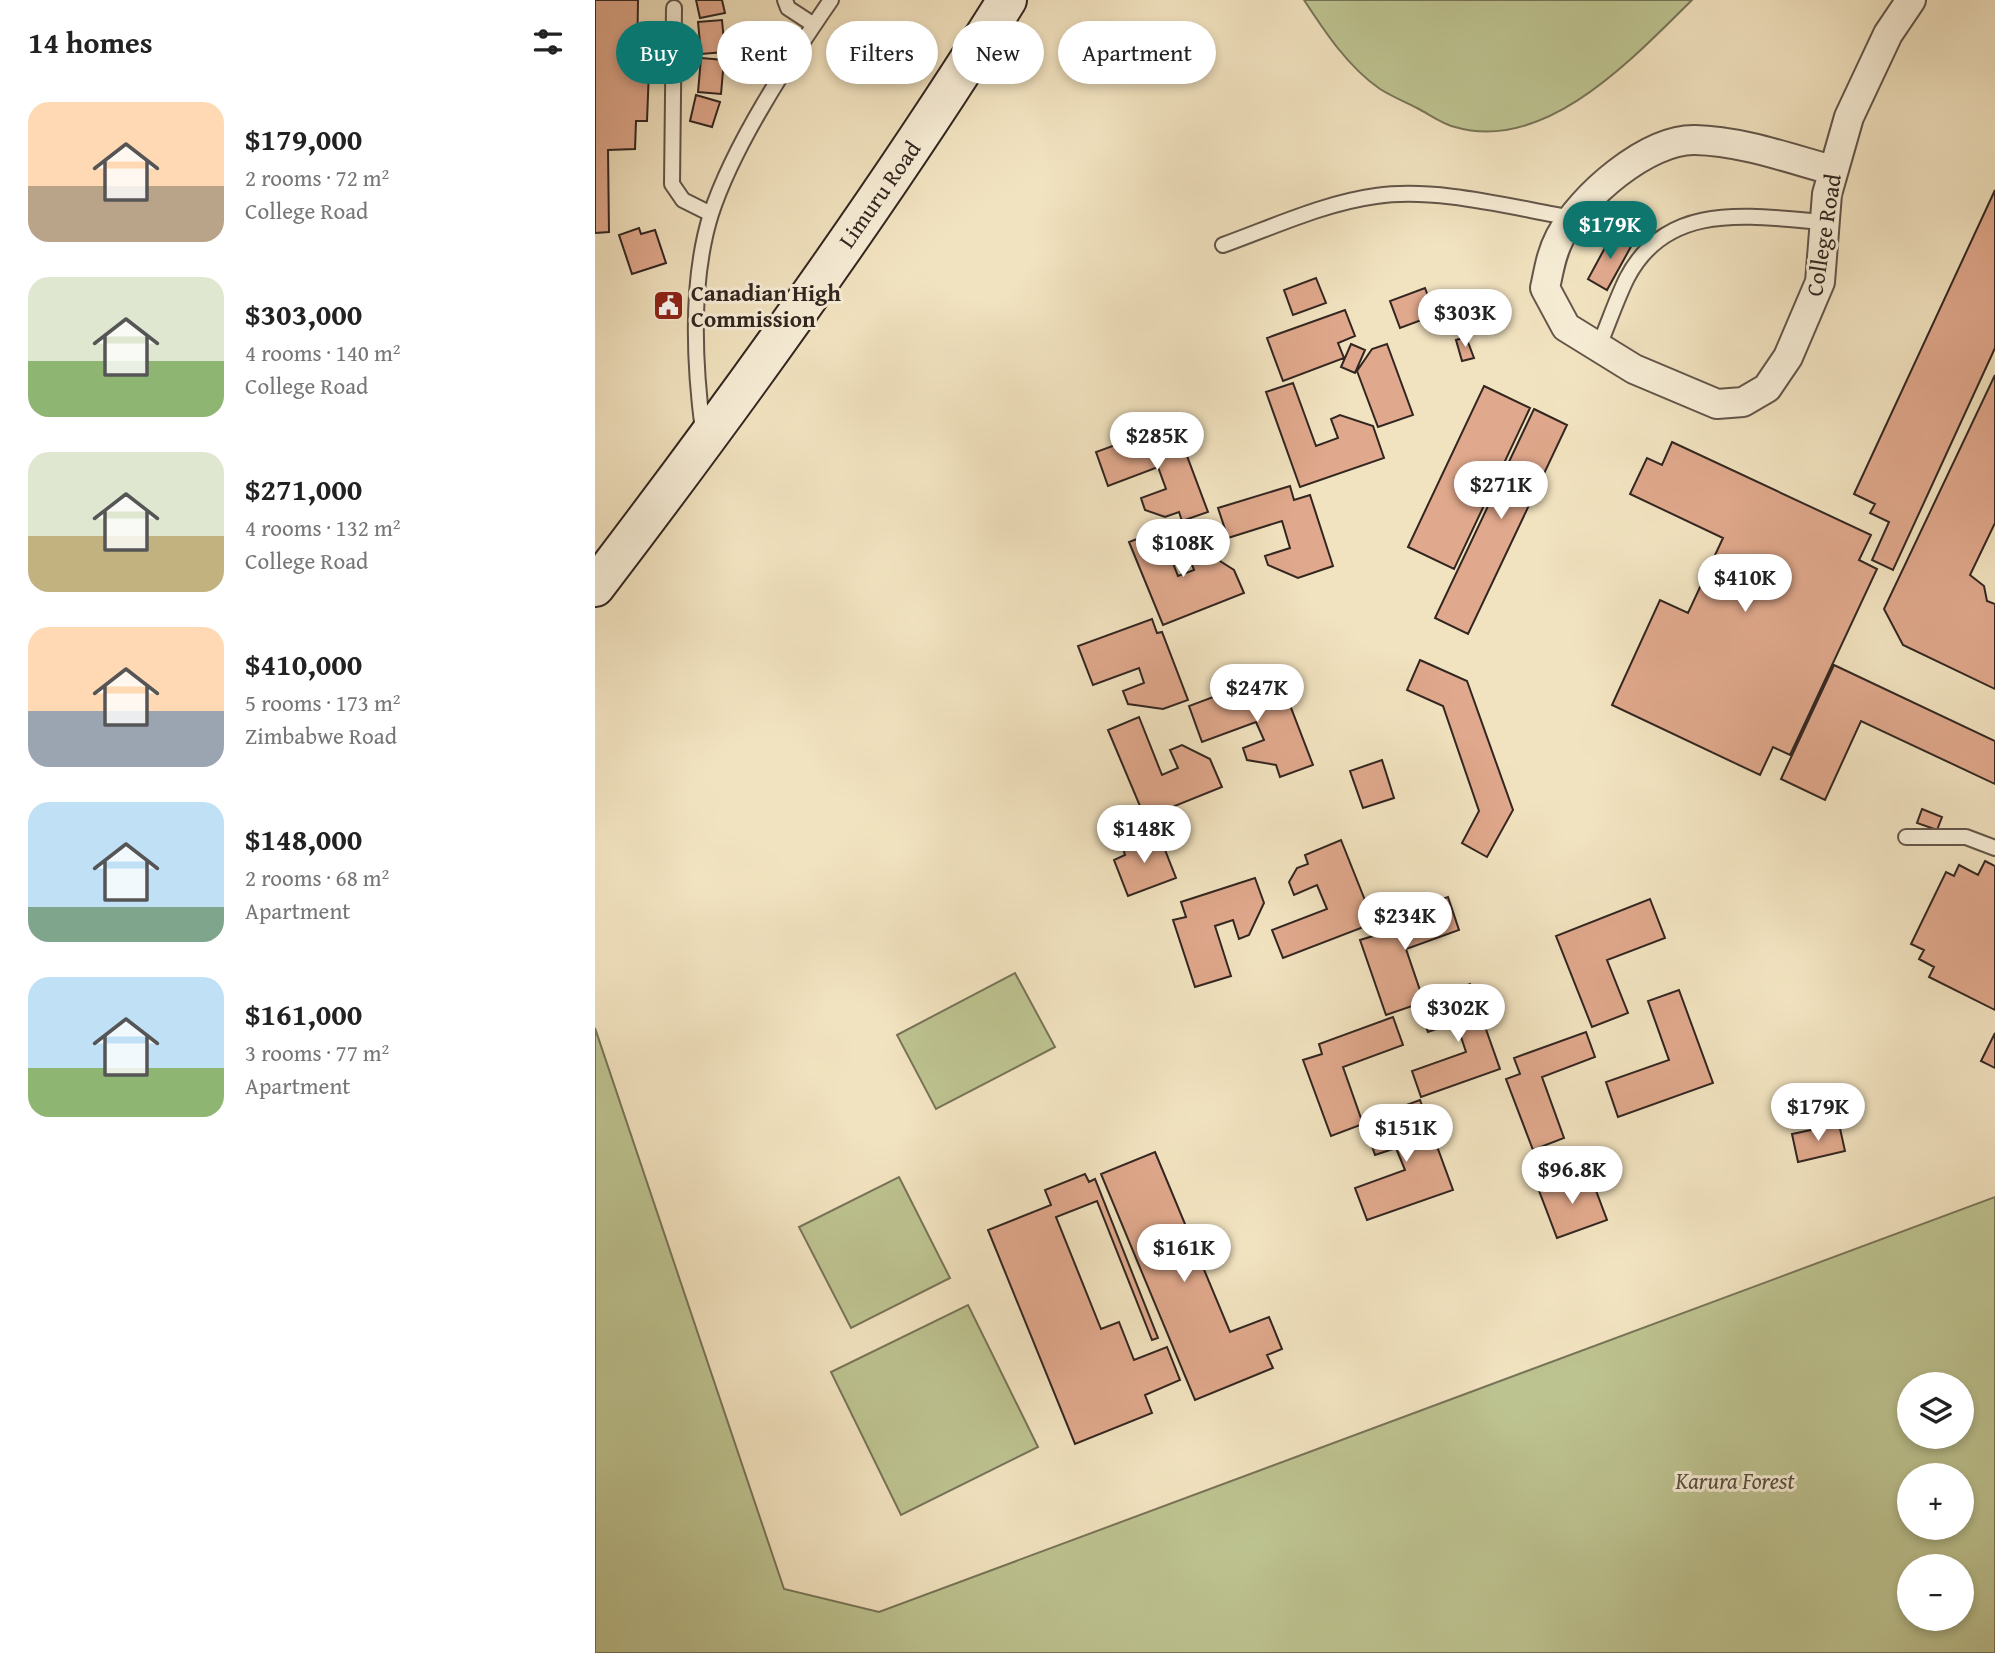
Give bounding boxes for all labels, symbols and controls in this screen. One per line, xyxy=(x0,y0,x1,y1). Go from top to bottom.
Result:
text: 14 homes xyxy=(28,20,153,64)
chip: Buy xyxy=(616,21,703,84)
chip: Rent xyxy=(717,21,812,84)
chip: Filters xyxy=(826,21,938,84)
chip: New xyxy=(952,21,1044,84)
chip: Apartment xyxy=(1058,21,1216,84)
icon: filters xyxy=(529,23,567,61)
text: $179,000 xyxy=(245,117,362,161)
icon: home xyxy=(84,130,168,214)
street label: Limuru Road xyxy=(830,133,928,254)
text: 2 rooms · 72 m² xyxy=(245,161,389,194)
street label: College Road xyxy=(1797,171,1849,299)
text: College Road xyxy=(245,194,368,227)
pin: $179K xyxy=(1561,202,1659,261)
text: $179K xyxy=(1579,207,1641,240)
place label: Canadian High Commission xyxy=(691,276,841,335)
public building icon: Canadian High Commission xyxy=(651,288,685,322)
pin: $303K xyxy=(1416,290,1514,349)
text: $303,000 xyxy=(245,292,362,336)
text: $303K xyxy=(1434,295,1496,328)
icon: home xyxy=(84,305,168,389)
text: 4 rooms · 140 m² xyxy=(245,336,400,369)
text: College Road xyxy=(245,369,368,402)
pin: $285K xyxy=(1108,412,1206,472)
text: $285K xyxy=(1126,418,1188,451)
pin: $271K xyxy=(1452,462,1550,521)
text: $271,000 xyxy=(245,467,362,511)
text: $271K xyxy=(1470,467,1532,500)
icon: home xyxy=(84,480,168,564)
text: 4 rooms · 132 m² xyxy=(245,511,400,544)
pin: $108K xyxy=(1134,520,1232,579)
text: $108K xyxy=(1152,525,1214,558)
text: College Road xyxy=(245,544,368,577)
pin: $410K xyxy=(1696,554,1794,614)
text: $410K xyxy=(1714,560,1776,593)
text: $410,000 xyxy=(245,642,362,686)
icon: home xyxy=(84,655,168,739)
pin: $247K xyxy=(1208,664,1306,724)
text: $247K xyxy=(1226,670,1288,703)
text: 5 rooms · 173 m² xyxy=(245,686,400,719)
text: Zimbabwe Road xyxy=(245,719,397,752)
pin: $148K xyxy=(1095,806,1193,865)
text: $148K xyxy=(1113,811,1175,844)
text: $148,000 xyxy=(245,817,362,861)
icon: home xyxy=(84,830,168,914)
text: 2 rooms · 68 m² xyxy=(245,861,389,894)
pin: $234K xyxy=(1356,892,1454,952)
text: Apartment xyxy=(245,894,350,927)
text: $234K xyxy=(1374,898,1436,931)
pin: $302K xyxy=(1409,984,1507,1044)
text: $302K xyxy=(1427,990,1489,1023)
text: $161,000 xyxy=(245,992,362,1036)
icon: home xyxy=(84,1005,168,1089)
text: 3 rooms · 77 m² xyxy=(245,1036,389,1069)
text: Apartment xyxy=(245,1069,350,1102)
pin: $179K xyxy=(1769,1084,1867,1143)
text: $179K xyxy=(1787,1089,1849,1122)
pin: $151K xyxy=(1357,1104,1455,1164)
text: $151K xyxy=(1375,1110,1437,1143)
pin: $96.8K xyxy=(1515,1146,1629,1206)
text: $96.8K xyxy=(1538,1152,1606,1185)
pin: $161K xyxy=(1135,1224,1233,1284)
text: $161K xyxy=(1153,1230,1215,1263)
map controls xyxy=(1897,1372,1974,1631)
button: layers xyxy=(1897,1372,1974,1449)
button: + xyxy=(1897,1463,1974,1540)
park label: Karura Forest xyxy=(1675,1464,1795,1497)
button: − xyxy=(1897,1554,1974,1631)

